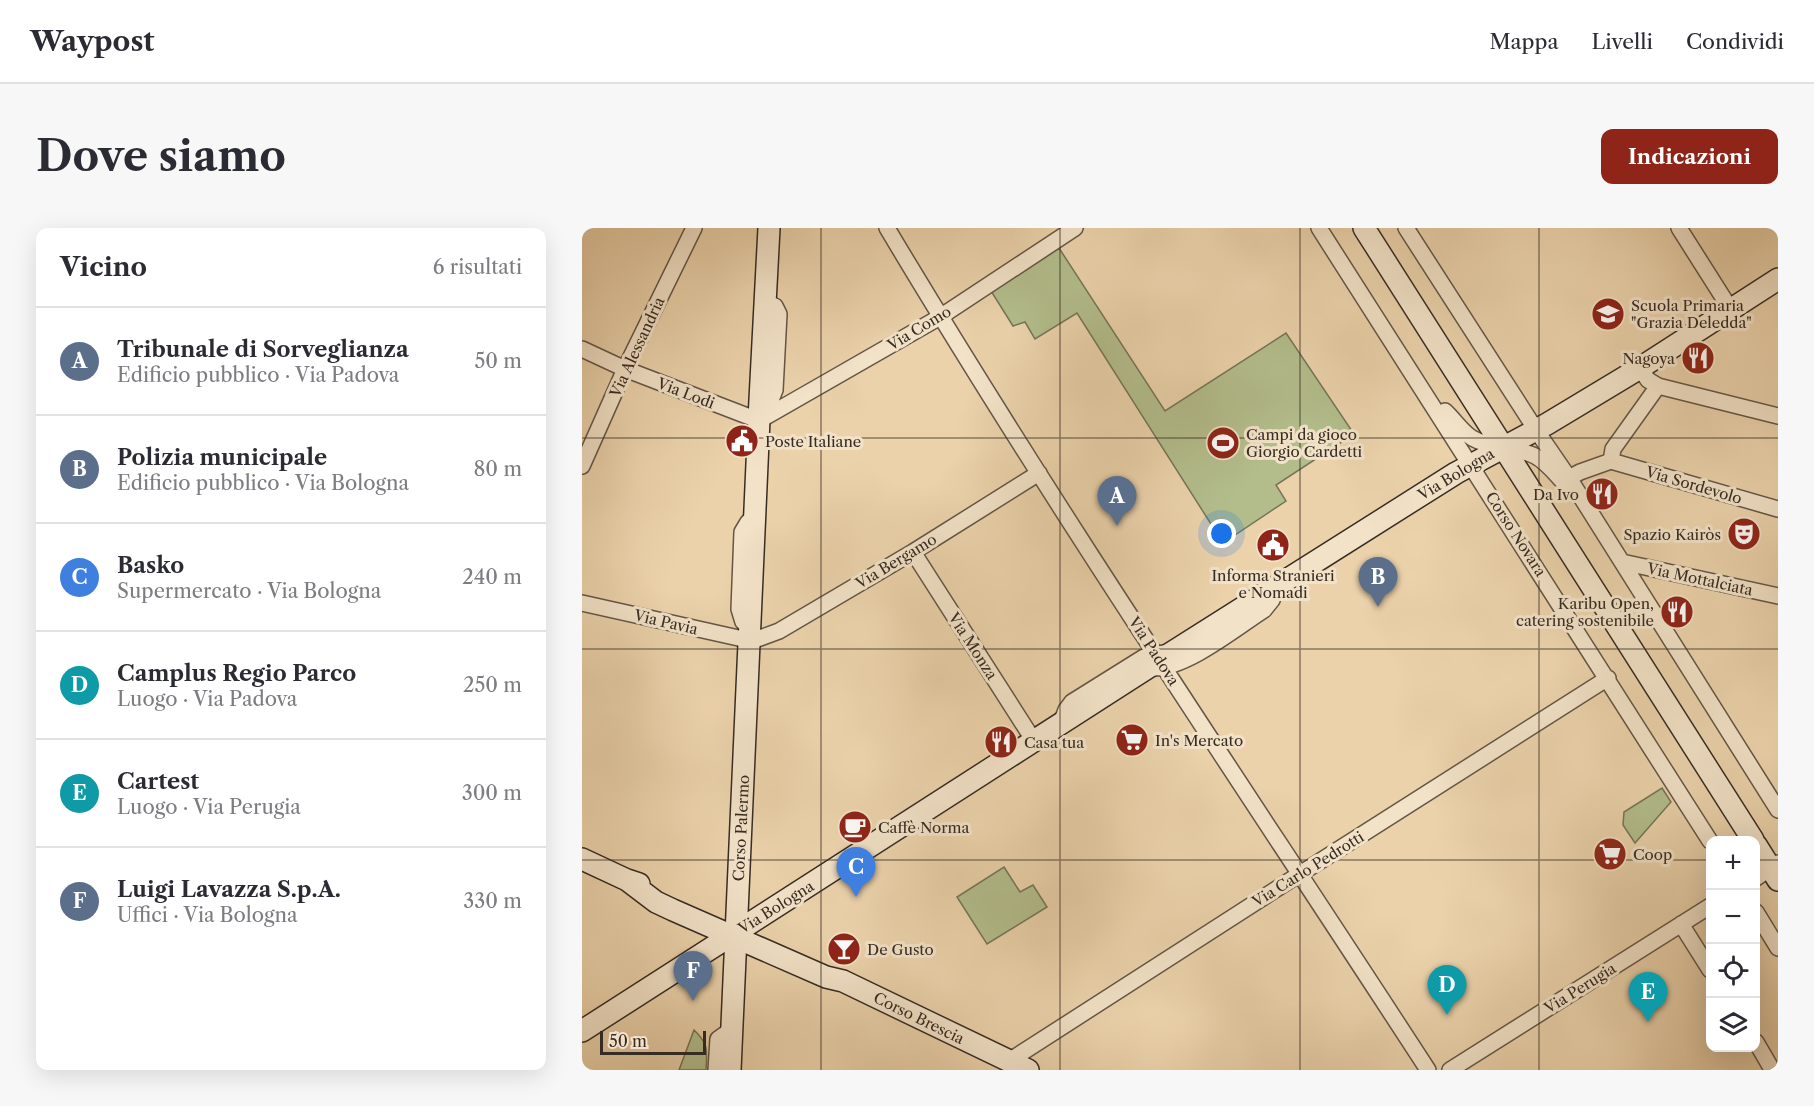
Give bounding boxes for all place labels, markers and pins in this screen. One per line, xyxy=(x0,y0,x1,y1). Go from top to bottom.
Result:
school or university icon: Scuola Primaria "Grazia Deledda" xyxy=(1590,296,1626,332)
place label: Scuola Primaria "Grazia Deledda" xyxy=(1631,296,1752,332)
restaurant icon: Nagoya xyxy=(1680,340,1716,376)
place label: Nagoya xyxy=(1623,349,1675,368)
public building icon: Poste Italiane xyxy=(724,423,760,459)
sports icon: Campi da gioco Giorgio Cardetti xyxy=(1205,425,1241,461)
place label: Campi da gioco Giorgio Cardetti xyxy=(1246,425,1363,461)
place label: Poste Italiane xyxy=(765,432,861,451)
pin: A xyxy=(1098,476,1136,526)
restaurant icon: Da Ivo xyxy=(1584,476,1620,512)
place label: Da Ivo xyxy=(1533,485,1579,504)
theatre icon: Spazio Kairòs xyxy=(1726,516,1762,552)
place label: Spazio Kairòs xyxy=(1623,525,1721,544)
public building icon: Informa Stranieri e Nomadi xyxy=(1255,527,1291,563)
pin: B xyxy=(1358,558,1398,607)
place label: Informa Stranieri e Nomadi xyxy=(1211,566,1335,602)
place label: Karibu Open, catering sostenibile xyxy=(1516,594,1654,630)
restaurant icon: Karibu Open, catering sostenibile xyxy=(1659,594,1695,630)
supermarket icon: In's Mercato xyxy=(1114,722,1150,758)
restaurant icon: Casa tua xyxy=(983,724,1019,760)
place label: In's Mercato xyxy=(1155,731,1243,750)
place label: Casa tua xyxy=(1024,733,1084,752)
cafe icon: Caffè Norma xyxy=(837,809,873,845)
place label: Caffè Norma xyxy=(878,818,969,837)
supermarket icon: Coop xyxy=(1592,836,1628,872)
place label: Coop xyxy=(1633,845,1672,864)
pin: C xyxy=(836,848,876,897)
bar icon: De Gusto xyxy=(826,931,862,967)
place label: De Gusto xyxy=(867,940,934,959)
pin: F xyxy=(674,952,712,1001)
pin: D xyxy=(1428,966,1466,1015)
pin: E xyxy=(1628,972,1668,1022)

